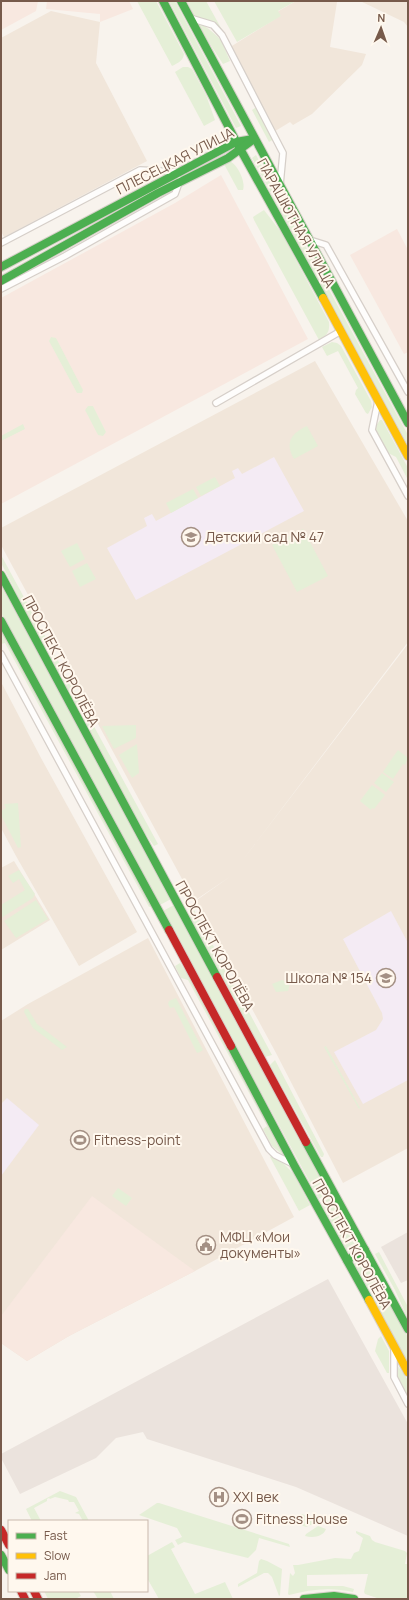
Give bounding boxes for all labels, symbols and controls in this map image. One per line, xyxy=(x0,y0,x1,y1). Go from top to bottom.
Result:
north arrow xyxy=(361,8,401,48)
text: N xyxy=(377,10,386,25)
street label: ПЛЕСЕЦКАЯ УЛИЦА xyxy=(113,123,237,199)
street label: ПАРАШЮТНАЯ УЛИЦА xyxy=(253,155,340,291)
school or university icon: Детский сад № 47 xyxy=(180,526,202,548)
place label: Детский сад № 47 xyxy=(205,527,324,546)
street label: ПРОСПЕКТ КОРОЛЁВА xyxy=(19,592,104,730)
street label: ПРОСПЕКТ КОРОЛЁВА xyxy=(172,877,259,1015)
school or university icon: Школа № 154 xyxy=(375,967,397,989)
place label: Школа № 154 xyxy=(286,968,372,987)
sports icon: Fitness-point xyxy=(69,1129,91,1151)
place label: Fitness-point xyxy=(94,1130,181,1149)
street label: ПРОСПЕКТ КОРОЛЁВА xyxy=(309,1175,396,1313)
place label: МФЦ «Мои документы» xyxy=(220,1227,301,1262)
public building icon: МФЦ «Мои документы» xyxy=(195,1234,217,1256)
hospital icon: XXI век xyxy=(208,1486,230,1508)
place label: XXI век xyxy=(233,1487,280,1506)
sports icon: Fitness House xyxy=(231,1508,253,1530)
place label: Fitness House xyxy=(256,1509,348,1528)
legend xyxy=(8,1520,148,1592)
text: Fast xyxy=(44,1527,68,1544)
text: Slow xyxy=(44,1547,70,1564)
text: Jam xyxy=(44,1567,66,1584)

